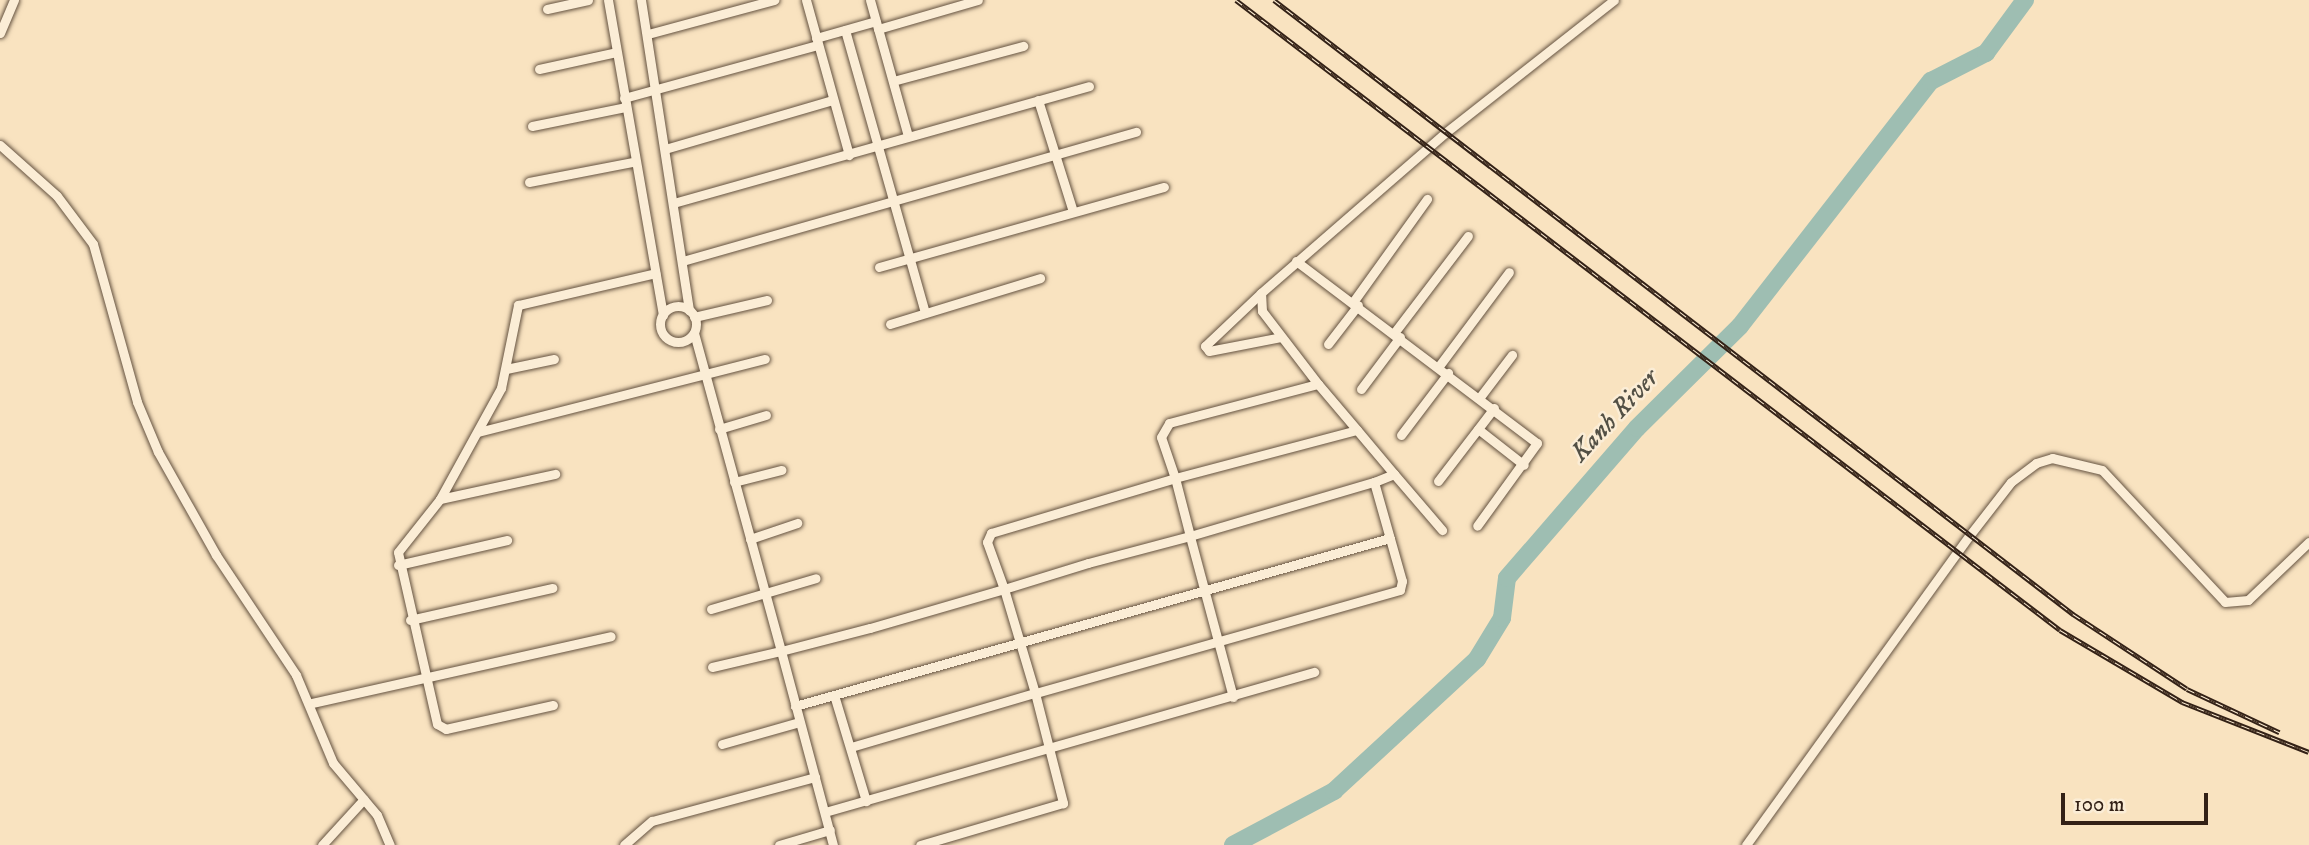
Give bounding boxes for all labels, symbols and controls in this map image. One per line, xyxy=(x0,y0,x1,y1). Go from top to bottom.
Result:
water label: Kanh River xyxy=(1564,363,1666,469)
scale bar xyxy=(2064,778,2211,822)
text: 100 m xyxy=(2074,792,2125,818)

